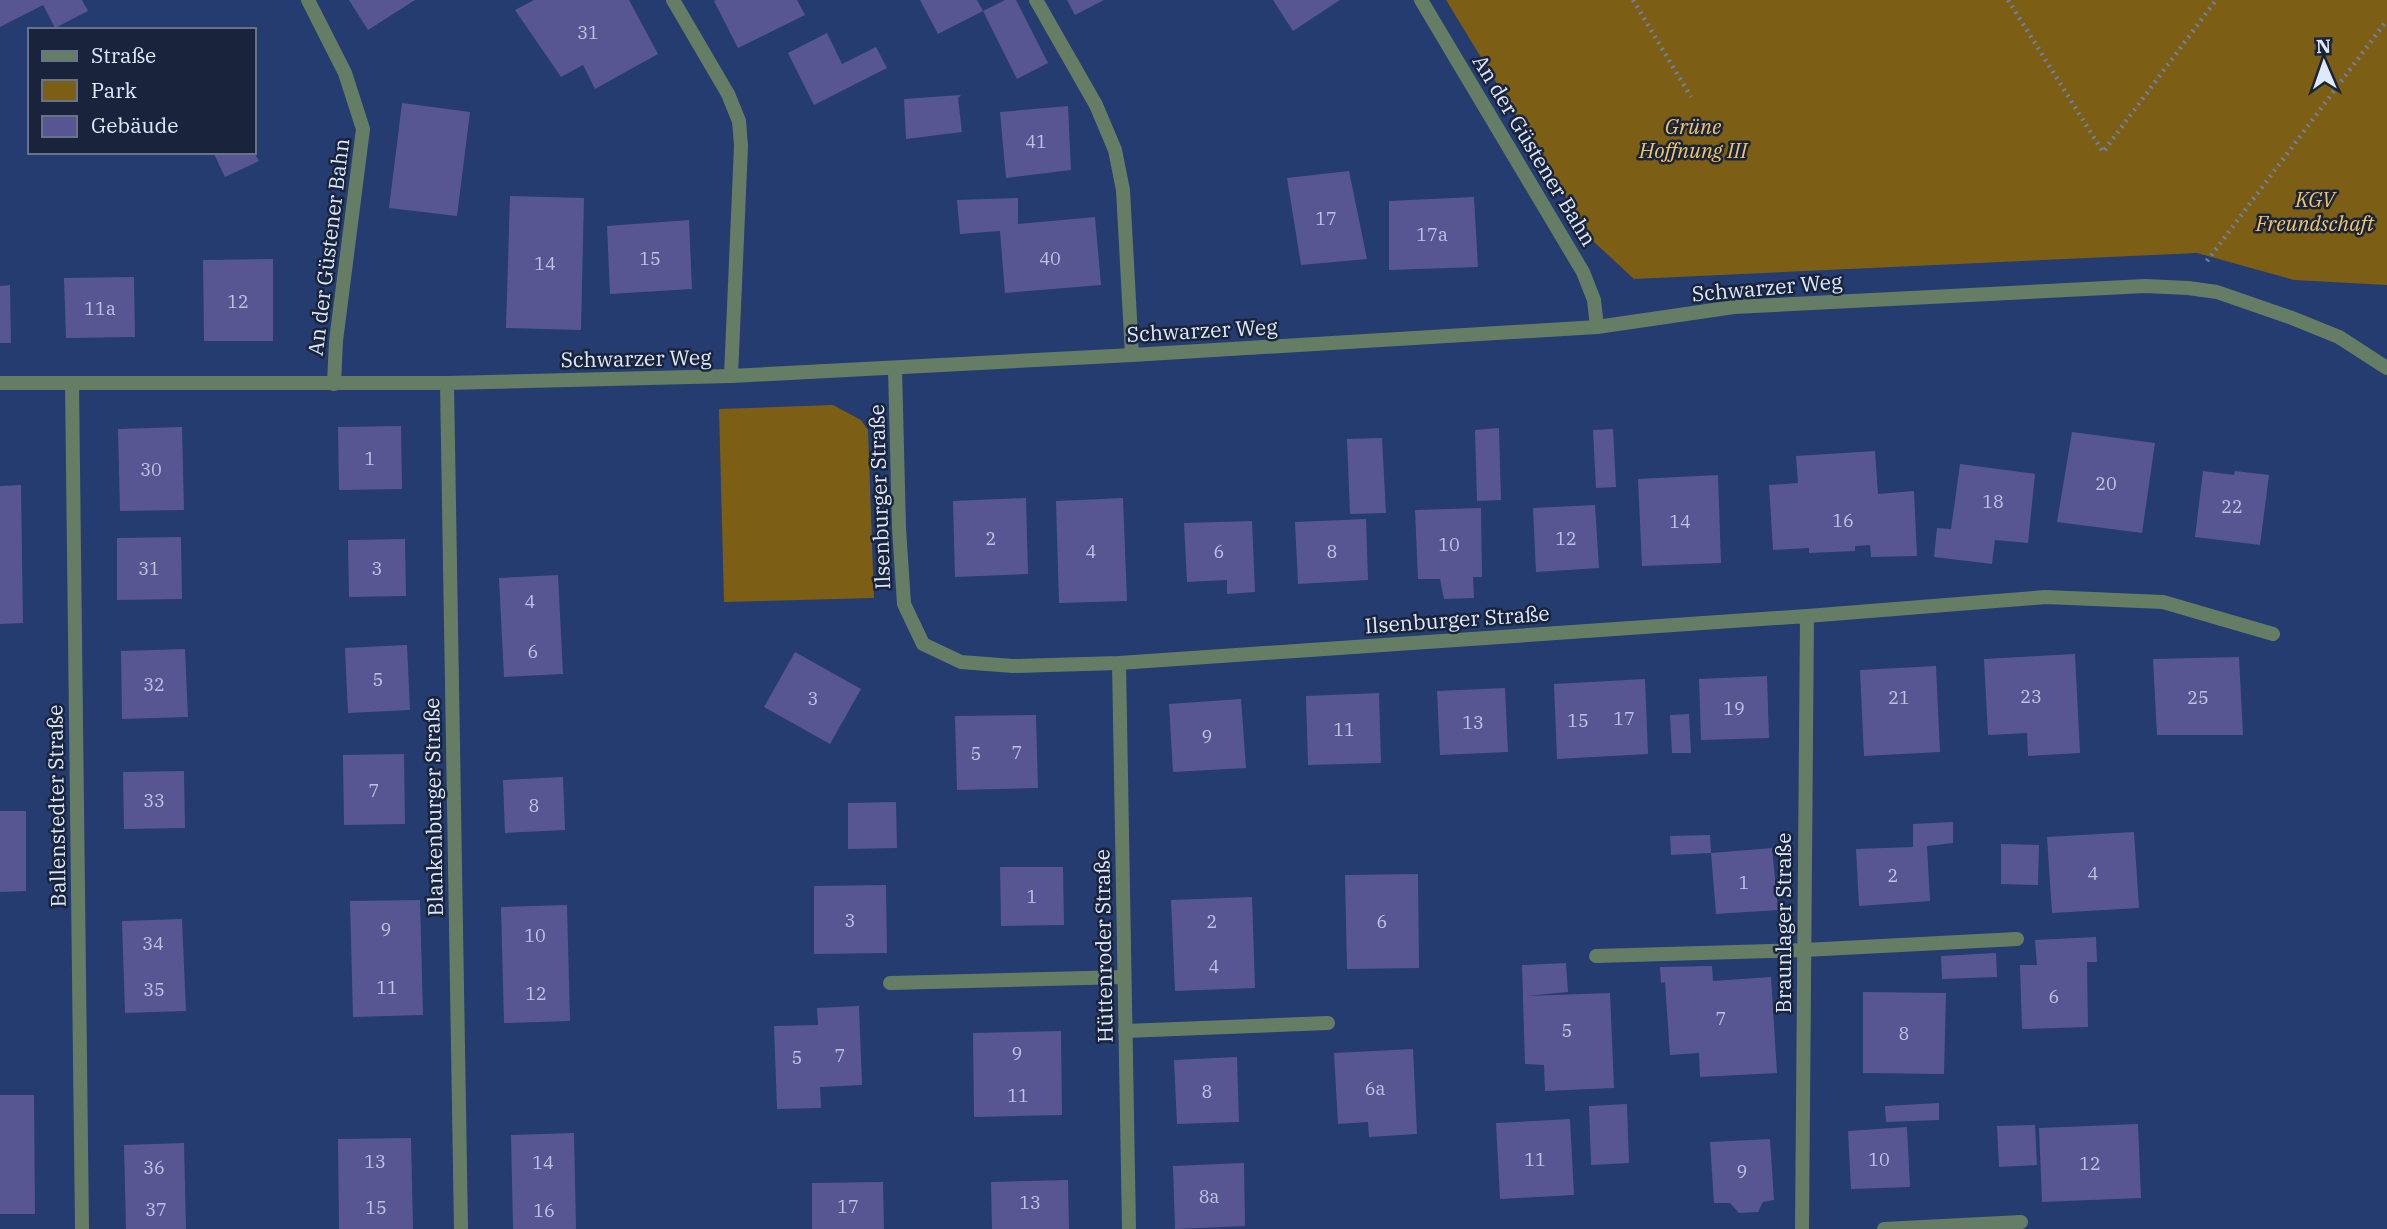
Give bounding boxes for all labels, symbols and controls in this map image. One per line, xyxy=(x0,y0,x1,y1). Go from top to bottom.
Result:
house number: 31 xyxy=(577,21,599,44)
legend xyxy=(28,28,256,154)
north arrow xyxy=(2289,28,2359,98)
text: N xyxy=(2315,34,2331,58)
text: Straße xyxy=(91,41,156,69)
street label: An der Güstener Bahn xyxy=(1467,49,1603,251)
text: Park xyxy=(91,76,138,104)
text: Gebäude xyxy=(91,111,179,139)
park label: Grüne Hoffnung III xyxy=(1638,112,1748,164)
house number: 41 xyxy=(1025,130,1047,153)
street label: An der Güstener Bahn xyxy=(301,137,355,357)
park label: KGV Freundschaft xyxy=(2255,185,2375,237)
house number: 17 xyxy=(1315,207,1337,230)
house number: 17a xyxy=(1416,223,1448,246)
house number: 15 xyxy=(639,247,661,270)
house number: 40 xyxy=(1039,247,1061,270)
house number: 14 xyxy=(534,252,556,275)
street label: Schwarzer Weg xyxy=(1691,266,1844,308)
house number: 12 xyxy=(227,290,249,313)
house number: 11a xyxy=(84,297,116,320)
street label: Schwarzer Weg xyxy=(1126,312,1279,348)
street label: Schwarzer Weg xyxy=(560,343,712,373)
street label: Ilsenburger Straße xyxy=(862,404,896,590)
house number: 1 xyxy=(365,447,375,470)
house number: 30 xyxy=(140,458,162,481)
house number: 20 xyxy=(2095,472,2117,495)
house number: 18 xyxy=(1982,490,2004,513)
house number: 22 xyxy=(2221,495,2243,518)
house number: 16 xyxy=(1832,509,1854,532)
house number: 14 xyxy=(1669,510,1691,533)
house number: 2 xyxy=(986,527,996,550)
house number: 12 xyxy=(1555,527,1577,550)
house number: 10 xyxy=(1438,533,1460,556)
house number: 4 xyxy=(1086,540,1096,563)
house number: 6 xyxy=(1214,540,1224,563)
house number: 8 xyxy=(1327,540,1337,563)
house number: 31 xyxy=(138,557,160,580)
house number: 3 xyxy=(372,557,382,580)
house number: 4 xyxy=(525,590,535,613)
street label: Ilsenburger Straße xyxy=(1364,599,1550,639)
house number: 6 xyxy=(528,640,538,663)
house number: 5 xyxy=(373,668,383,691)
house number: 32 xyxy=(143,673,165,696)
house number: 23 xyxy=(2020,685,2042,708)
house number: 21 xyxy=(1888,686,1910,709)
house number: 25 xyxy=(2187,686,2209,709)
house number: 3 xyxy=(808,687,818,710)
street label: Blankenburger Straße xyxy=(417,697,449,917)
house number: 19 xyxy=(1723,697,1745,720)
street label: Ballenstedter Straße xyxy=(40,704,72,908)
house number: 17 xyxy=(1613,707,1635,730)
house number: 15 xyxy=(1567,709,1589,732)
house number: 13 xyxy=(1462,711,1484,734)
house number: 11 xyxy=(1333,718,1355,741)
house number: 9 xyxy=(1202,725,1212,748)
house number: 7 xyxy=(1012,741,1022,764)
house number: 5 xyxy=(971,742,981,765)
house number: 7 xyxy=(369,779,379,802)
house number: 33 xyxy=(143,789,165,812)
house number: 8 xyxy=(529,794,539,817)
street label: Braunlager Straße xyxy=(1769,833,1797,1013)
street label: Hüttenroder Straße xyxy=(1087,849,1119,1043)
house number: 4 xyxy=(2088,862,2098,885)
house number: 2 xyxy=(1888,864,1898,887)
house number: 1 xyxy=(1739,871,1749,894)
house number: 1 xyxy=(1027,885,1037,908)
house number: 3 xyxy=(845,909,855,932)
house number: 2 xyxy=(1207,910,1217,933)
house number: 6 xyxy=(1377,910,1387,933)
house number: 9 xyxy=(381,918,391,941)
house number: 10 xyxy=(524,924,546,947)
house number: 34 xyxy=(142,932,164,955)
house number: 4 xyxy=(1209,955,1219,978)
house number: 11 xyxy=(376,976,398,999)
house number: 35 xyxy=(143,978,165,1001)
house number: 12 xyxy=(525,982,547,1005)
house number: 6 xyxy=(2049,985,2059,1008)
house number: 7 xyxy=(1716,1007,1726,1030)
house number: 5 xyxy=(1562,1019,1572,1042)
house number: 8 xyxy=(1899,1022,1909,1045)
house number: 9 xyxy=(1012,1042,1022,1065)
house number: 7 xyxy=(835,1044,845,1067)
house number: 5 xyxy=(792,1046,802,1069)
house number: 6a xyxy=(1365,1077,1385,1100)
house number: 8 xyxy=(1202,1080,1212,1103)
house number: 11 xyxy=(1007,1084,1029,1107)
house number: 11 xyxy=(1524,1148,1546,1171)
house number: 10 xyxy=(1868,1148,1890,1171)
house number: 13 xyxy=(364,1150,386,1173)
house number: 14 xyxy=(532,1151,554,1174)
house number: 12 xyxy=(2079,1152,2101,1175)
house number: 36 xyxy=(143,1156,165,1179)
house number: 9 xyxy=(1737,1160,1747,1183)
house number: 8a xyxy=(1199,1185,1219,1208)
house number: 13 xyxy=(1019,1191,1041,1214)
house number: 17 xyxy=(837,1195,859,1218)
house number: 15 xyxy=(365,1196,387,1219)
house number: 37 xyxy=(145,1198,167,1221)
house number: 16 xyxy=(533,1199,555,1222)

